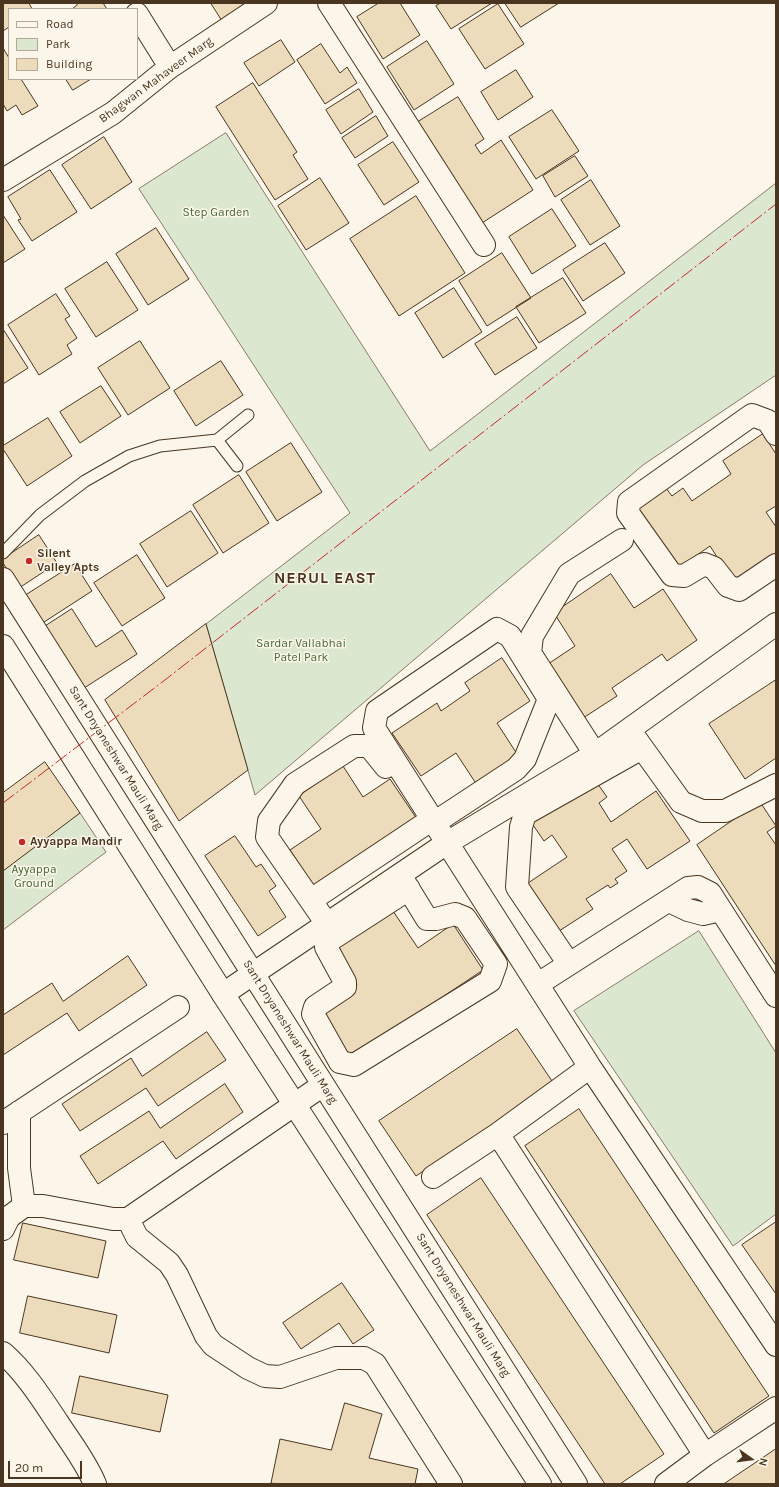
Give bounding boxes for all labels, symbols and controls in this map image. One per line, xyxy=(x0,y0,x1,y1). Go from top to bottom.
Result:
legend xyxy=(8,8,138,80)
text: Road xyxy=(46,17,74,31)
street label: Bhagwan Mahaveer Marg xyxy=(96,34,216,126)
text: Park xyxy=(46,37,70,51)
text: Building xyxy=(46,57,92,71)
park label: Step Garden xyxy=(183,206,249,220)
place label: Silent Valley Apts xyxy=(37,547,99,575)
marker: Silent Valley Apts xyxy=(24,556,34,566)
district label: NERUL EAST xyxy=(274,568,376,588)
park label: Sardar Vallabhai Patel Park xyxy=(256,637,346,665)
street label: Sant Dnyaneshwar Mauli Marg xyxy=(66,683,166,833)
place label: Ayyappa Mandir xyxy=(30,835,122,849)
marker: Ayyappa Mandir xyxy=(17,837,27,847)
park label: Ayyappa Ground xyxy=(12,863,56,891)
street label: Sant Dnyaneshwar Mauli Marg xyxy=(240,957,340,1107)
street label: Sant Dnyaneshwar Mauli Marg xyxy=(413,1230,513,1380)
north arrow xyxy=(731,1439,771,1479)
scale bar xyxy=(10,1453,84,1479)
text: N xyxy=(756,1457,770,1467)
text: 20 m xyxy=(15,1461,43,1475)

